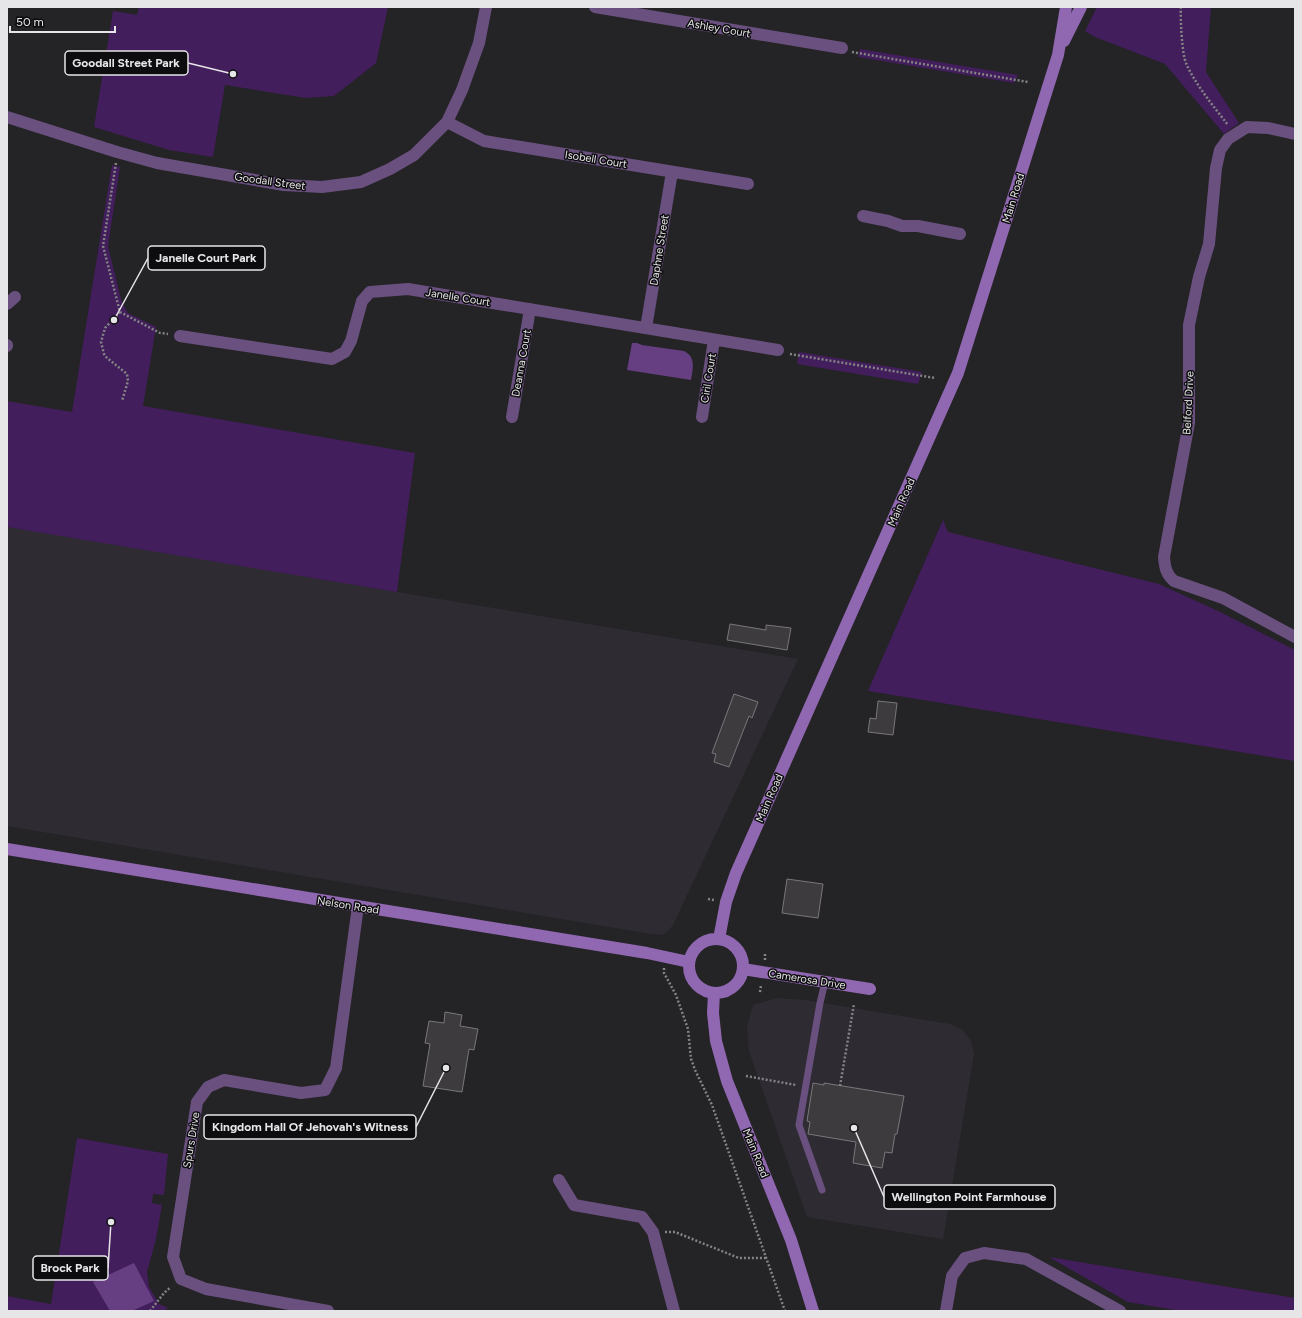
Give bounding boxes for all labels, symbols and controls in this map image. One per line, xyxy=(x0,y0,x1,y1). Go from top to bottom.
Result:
scale bar xyxy=(10,8,115,34)
text: 50 m xyxy=(16,15,44,29)
street label: Ashley Court xyxy=(686,17,751,40)
callout: Goodall Street Park xyxy=(65,51,188,75)
text: Goodall Street Park xyxy=(72,56,180,70)
street label: Isobell Court xyxy=(564,148,628,171)
street label: Goodall Street xyxy=(234,170,306,193)
street label: Main Road xyxy=(1000,172,1027,225)
street label: Daphne Street xyxy=(647,214,672,286)
callout: Janelle Court Park xyxy=(148,246,265,270)
text: Janelle Court Park xyxy=(155,251,257,265)
street label: Janelle Court xyxy=(425,286,491,309)
street label: Deanna Court xyxy=(509,328,534,398)
street label: Ciril Court xyxy=(698,352,719,404)
street label: Belford Drive xyxy=(1180,371,1197,435)
street label: Main Road xyxy=(885,476,918,528)
street label: Main Road xyxy=(753,772,786,824)
street label: Nelson Road xyxy=(316,894,380,917)
street label: Camerosa Drive xyxy=(767,967,846,992)
street label: Spurs Drive xyxy=(181,1111,202,1169)
callout: Kingdom Hall Of Jehovah's Witness xyxy=(204,1115,416,1139)
text: Kingdom Hall Of Jehovah's Witness xyxy=(212,1120,408,1134)
street label: Main Road xyxy=(740,1127,771,1180)
callout: Wellington Point Farmhouse xyxy=(884,1185,1055,1209)
text: Wellington Point Farmhouse xyxy=(892,1190,1047,1204)
callout: Brock Park xyxy=(33,1256,108,1280)
text: Brock Park xyxy=(40,1261,100,1275)

